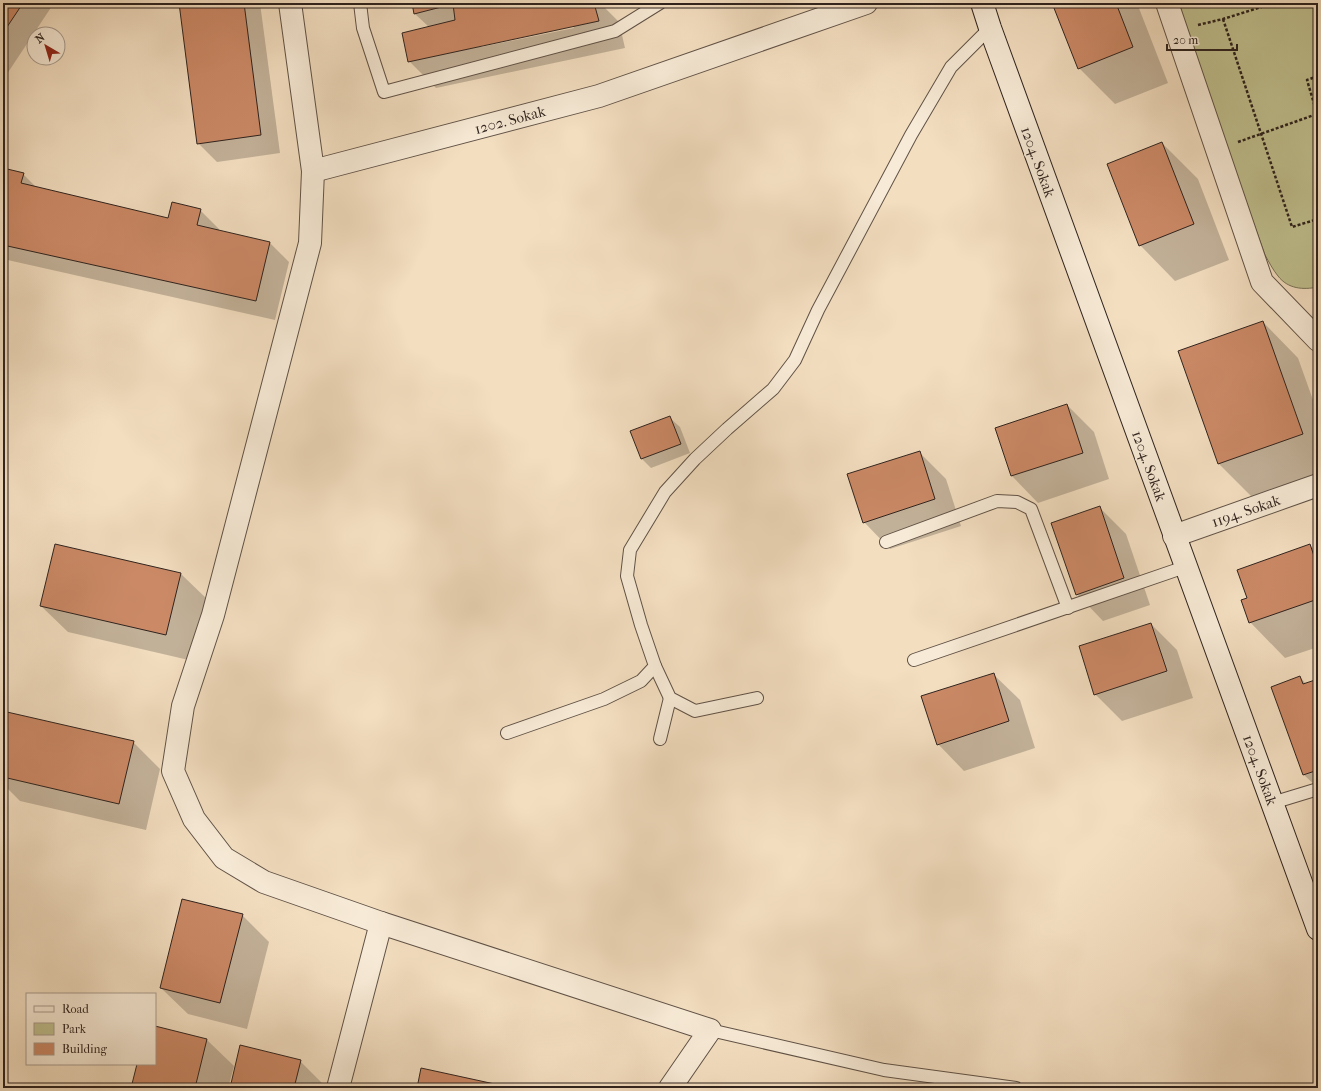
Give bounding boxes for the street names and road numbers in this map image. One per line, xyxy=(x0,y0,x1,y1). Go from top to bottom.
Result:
street label: 1202. Sokak xyxy=(473,102,548,138)
street label: 1204. Sokak xyxy=(1017,124,1059,200)
street label: 1204. Sokak xyxy=(1128,428,1170,504)
street label: 1194. Sokak xyxy=(1209,491,1283,531)
street label: 1204. Sokak xyxy=(1239,732,1281,808)

